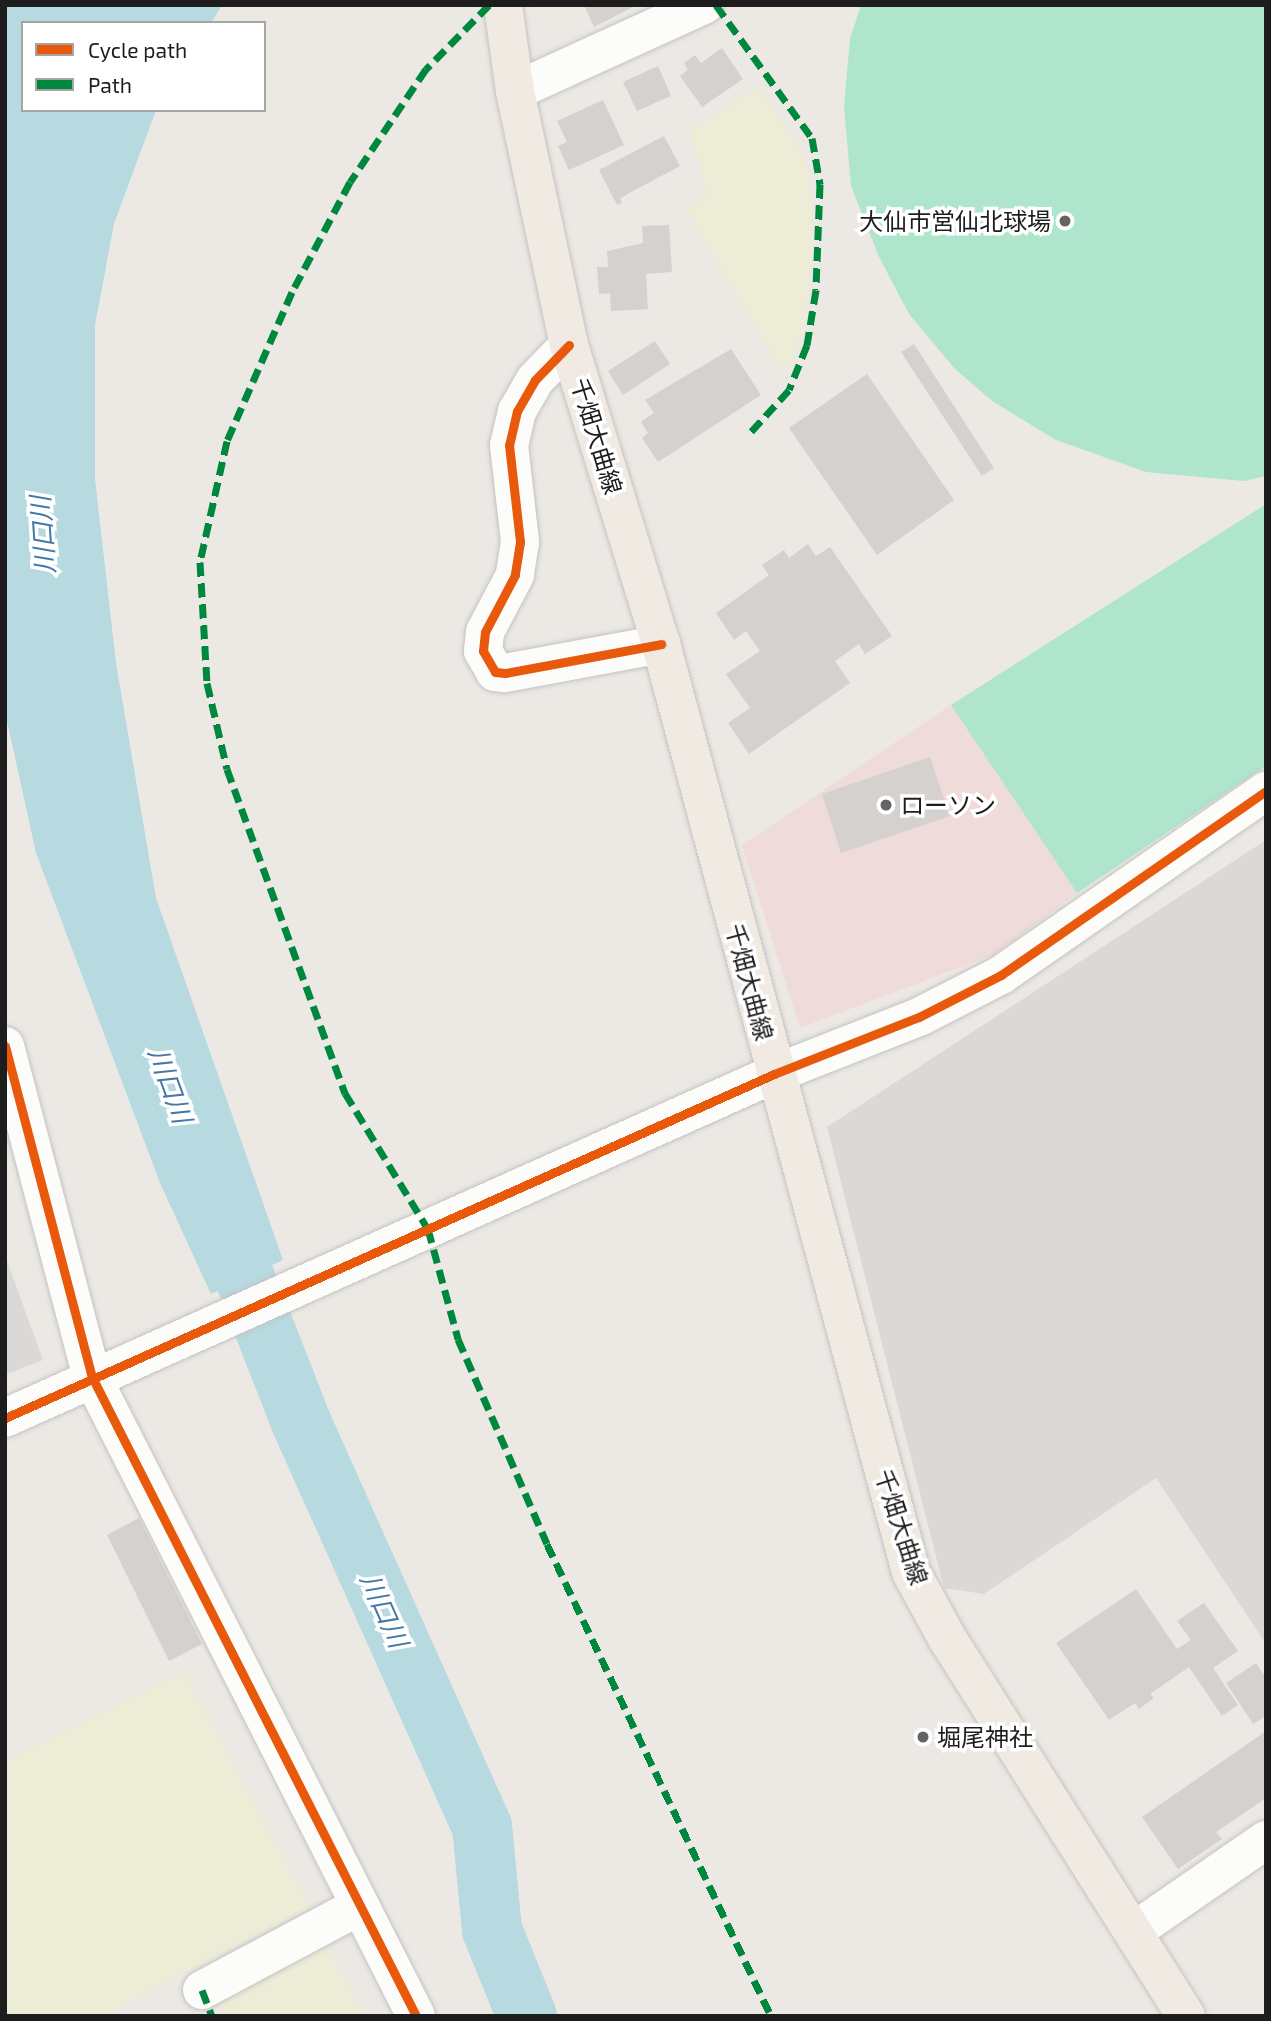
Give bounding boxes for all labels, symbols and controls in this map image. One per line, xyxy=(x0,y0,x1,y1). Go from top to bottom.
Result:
legend xyxy=(21,21,266,112)
text: Cycle path xyxy=(88,37,187,62)
text: Path xyxy=(88,72,132,97)
place label: 大仙市営仙北球場 xyxy=(859,207,1051,235)
marker: 大仙市営仙北球場 xyxy=(1057,213,1073,229)
street label: 千畑大曲線 xyxy=(566,374,628,498)
water label: 川口川 xyxy=(24,495,60,575)
place label: ローソン xyxy=(900,791,996,819)
marker: ローソン xyxy=(878,797,894,813)
street label: 千畑大曲線 xyxy=(721,920,779,1044)
water label: 川口川 xyxy=(143,1043,199,1127)
street label: 千畑大曲線 xyxy=(870,1465,934,1589)
water label: 川口川 xyxy=(355,1568,415,1652)
place label: 堀尾神社 xyxy=(937,1723,1033,1751)
marker: 堀尾神社 xyxy=(915,1729,931,1745)

